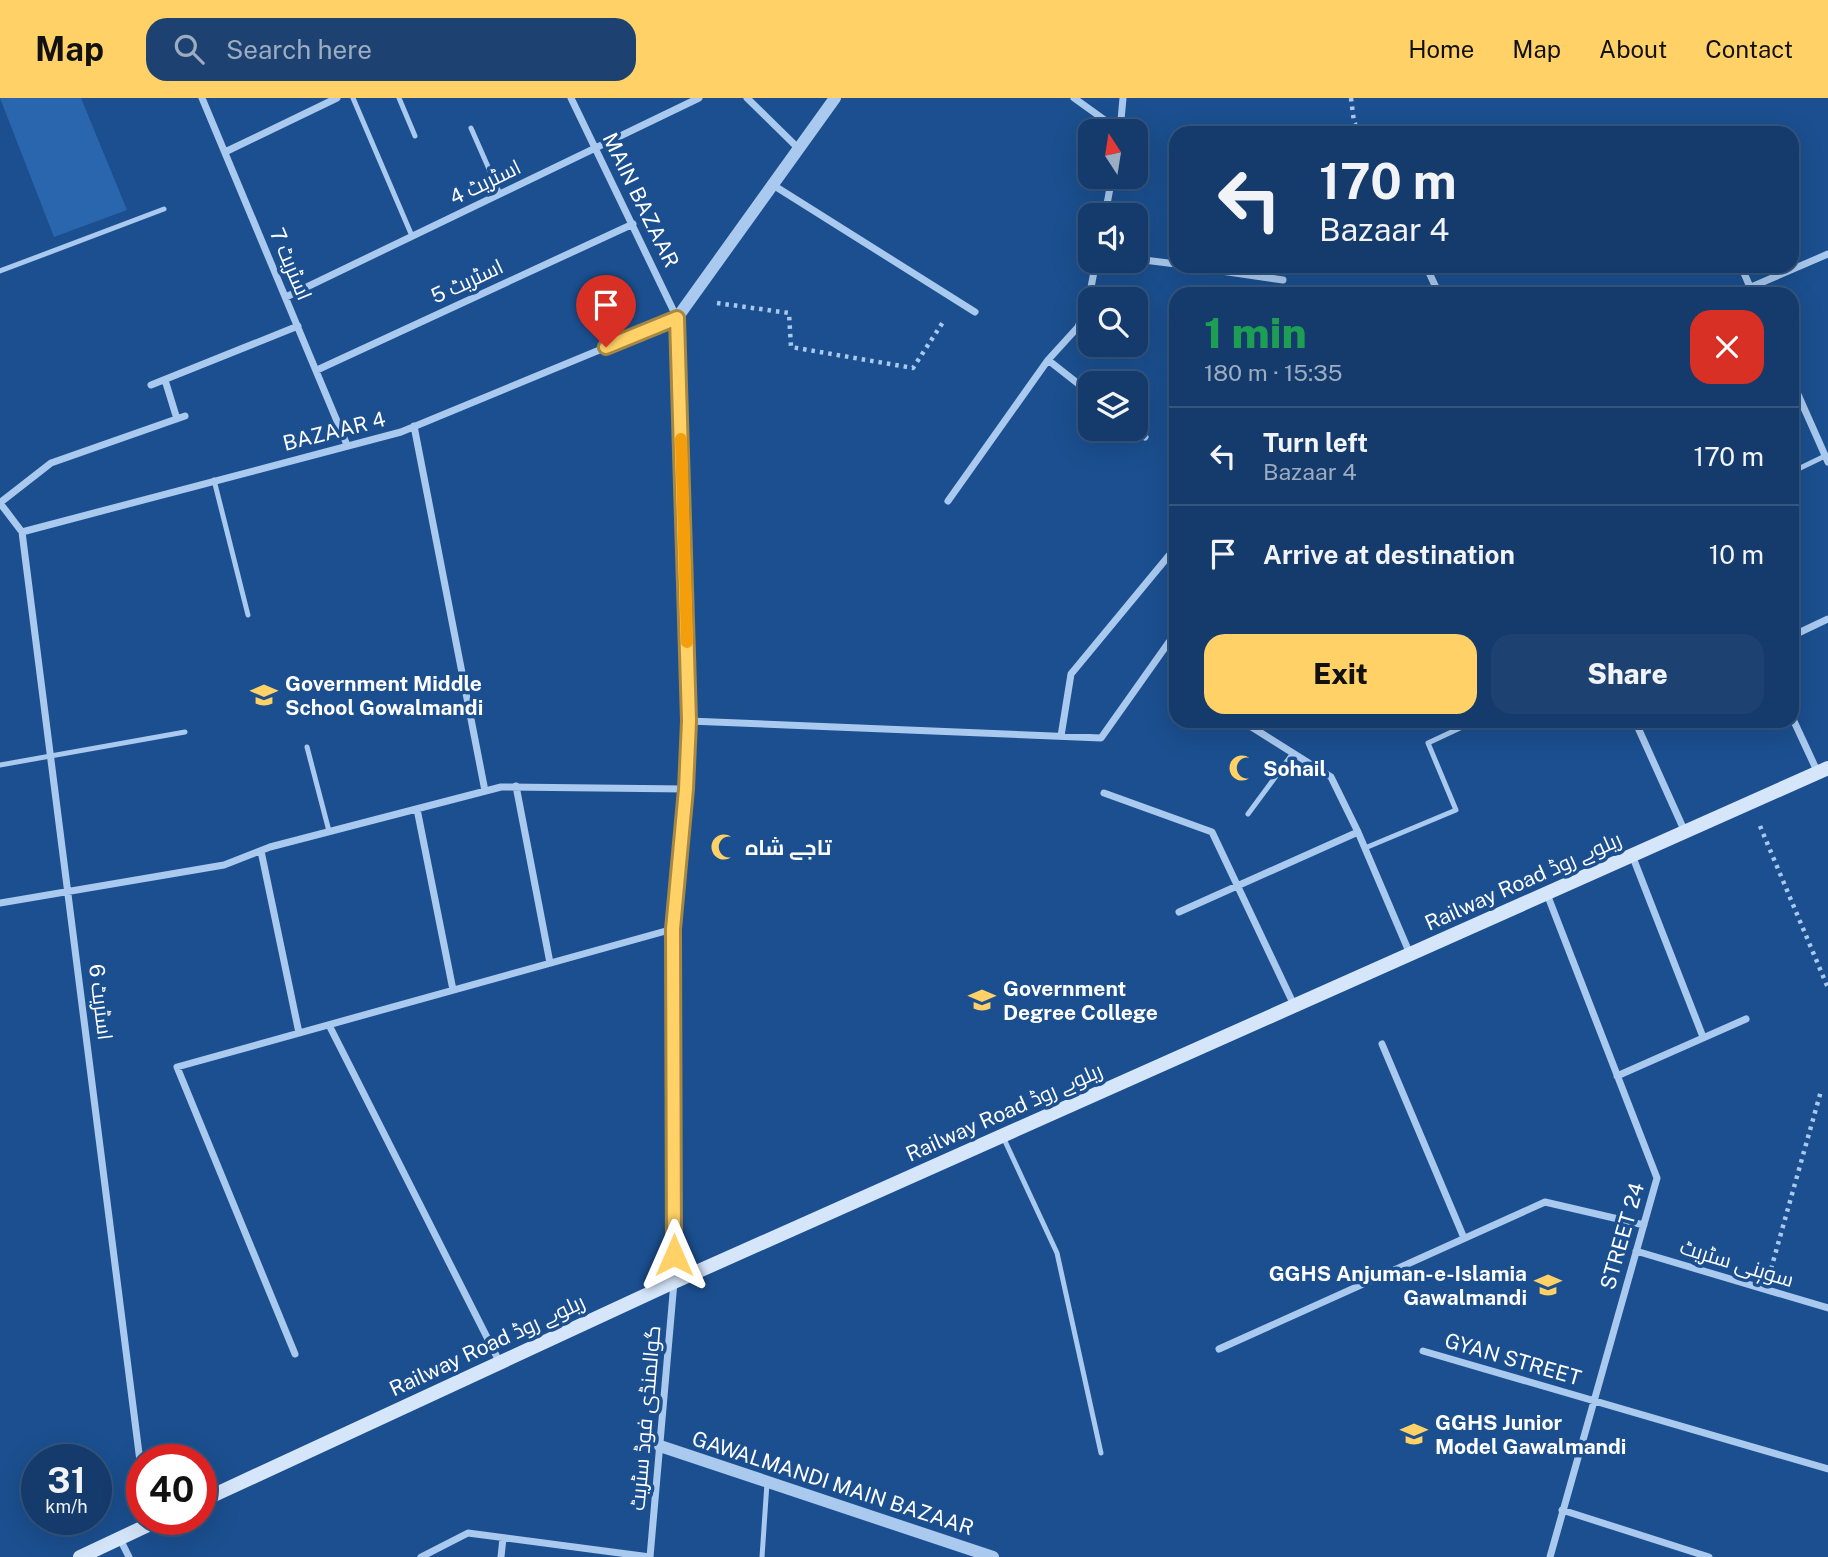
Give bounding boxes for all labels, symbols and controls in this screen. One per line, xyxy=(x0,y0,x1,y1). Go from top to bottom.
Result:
search box xyxy=(146,18,636,81)
text: Map xyxy=(35,30,104,68)
icon: search xyxy=(170,30,208,68)
text: Search here xyxy=(226,34,372,65)
text: Home xyxy=(1408,35,1474,63)
text: Map xyxy=(1512,35,1561,63)
text: About xyxy=(1599,35,1667,63)
text: Contact xyxy=(1705,35,1793,63)
north arrow xyxy=(1078,119,1148,189)
map controls xyxy=(1078,119,1148,441)
street label: MAIN BAZAAR xyxy=(598,128,684,272)
text: 170 m xyxy=(1319,152,1457,210)
street label: اسٹریٹ 4 xyxy=(445,154,525,210)
icon: left xyxy=(1204,154,1295,245)
button: sound xyxy=(1078,203,1148,273)
text: Bazaar 4 xyxy=(1319,211,1449,248)
street label: اسٹریٹ 7 xyxy=(265,224,317,304)
street label: اسٹریٹ 5 xyxy=(427,253,507,309)
pin xyxy=(576,275,636,347)
icon: arrive xyxy=(587,286,625,324)
button: search xyxy=(1078,287,1148,357)
text: 1 min xyxy=(1204,308,1307,357)
button: close xyxy=(1690,310,1764,384)
text: 180 m · 15:35 xyxy=(1204,359,1342,386)
button: layers xyxy=(1078,371,1148,441)
street label: BAZAAR 4 xyxy=(280,406,388,456)
text: Turn left xyxy=(1263,427,1368,458)
icon: left xyxy=(1204,437,1242,475)
text: 170 m xyxy=(1694,441,1764,472)
text: Bazaar 4 xyxy=(1263,458,1357,485)
icon: arrive xyxy=(1204,535,1242,573)
text: Arrive at destination xyxy=(1263,539,1515,570)
text: 10 m xyxy=(1709,539,1764,570)
button: Exit xyxy=(1204,634,1477,714)
button: Share xyxy=(1491,634,1764,714)
place label: Government Middle School Gowalmandi xyxy=(285,671,483,720)
school or university icon: Government Middle School Gowalmandi xyxy=(249,680,279,710)
mosque icon: Sohail xyxy=(1227,753,1257,783)
place label: Sohail xyxy=(1263,756,1326,781)
street label: Railway Road ریلوے روڈ xyxy=(1421,826,1625,936)
mosque icon: تاجے شاہ xyxy=(709,832,739,862)
place label: تاجے شاہ xyxy=(745,835,833,860)
street label: اسٹریٹ 6 xyxy=(84,963,118,1041)
place label: Government Degree College xyxy=(1003,976,1158,1025)
school or university icon: Government Degree College xyxy=(967,985,997,1015)
street label: Railway Road ریلوے روڈ xyxy=(902,1057,1106,1167)
street label: STREET 24 xyxy=(1595,1180,1649,1292)
position arrow xyxy=(637,1218,711,1292)
street label: سوہنی سٹریٹ xyxy=(1677,1234,1797,1294)
place label: GGHS Anjuman-e-Islamia Gawalmandi xyxy=(1269,1261,1527,1310)
school or university icon: GGHS Anjuman-e-Islamia Gawalmandi xyxy=(1533,1270,1563,1300)
street label: Railway Road ریلوے روڈ xyxy=(385,1289,589,1401)
street label: گوالمنڈی فوڈ سٹریٹ xyxy=(624,1324,667,1512)
street label: GYAN STREET xyxy=(1442,1328,1584,1390)
place label: GGHS Junior Model Gawalmandi xyxy=(1435,1410,1626,1459)
school or university icon: GGHS Junior Model Gawalmandi xyxy=(1399,1419,1429,1449)
street label: GAWALMANDI MAIN BAZAAR xyxy=(689,1426,977,1540)
speed limit sign: 40 xyxy=(126,1444,217,1535)
text: 31 xyxy=(47,1460,86,1501)
text: km/h xyxy=(45,1496,88,1517)

